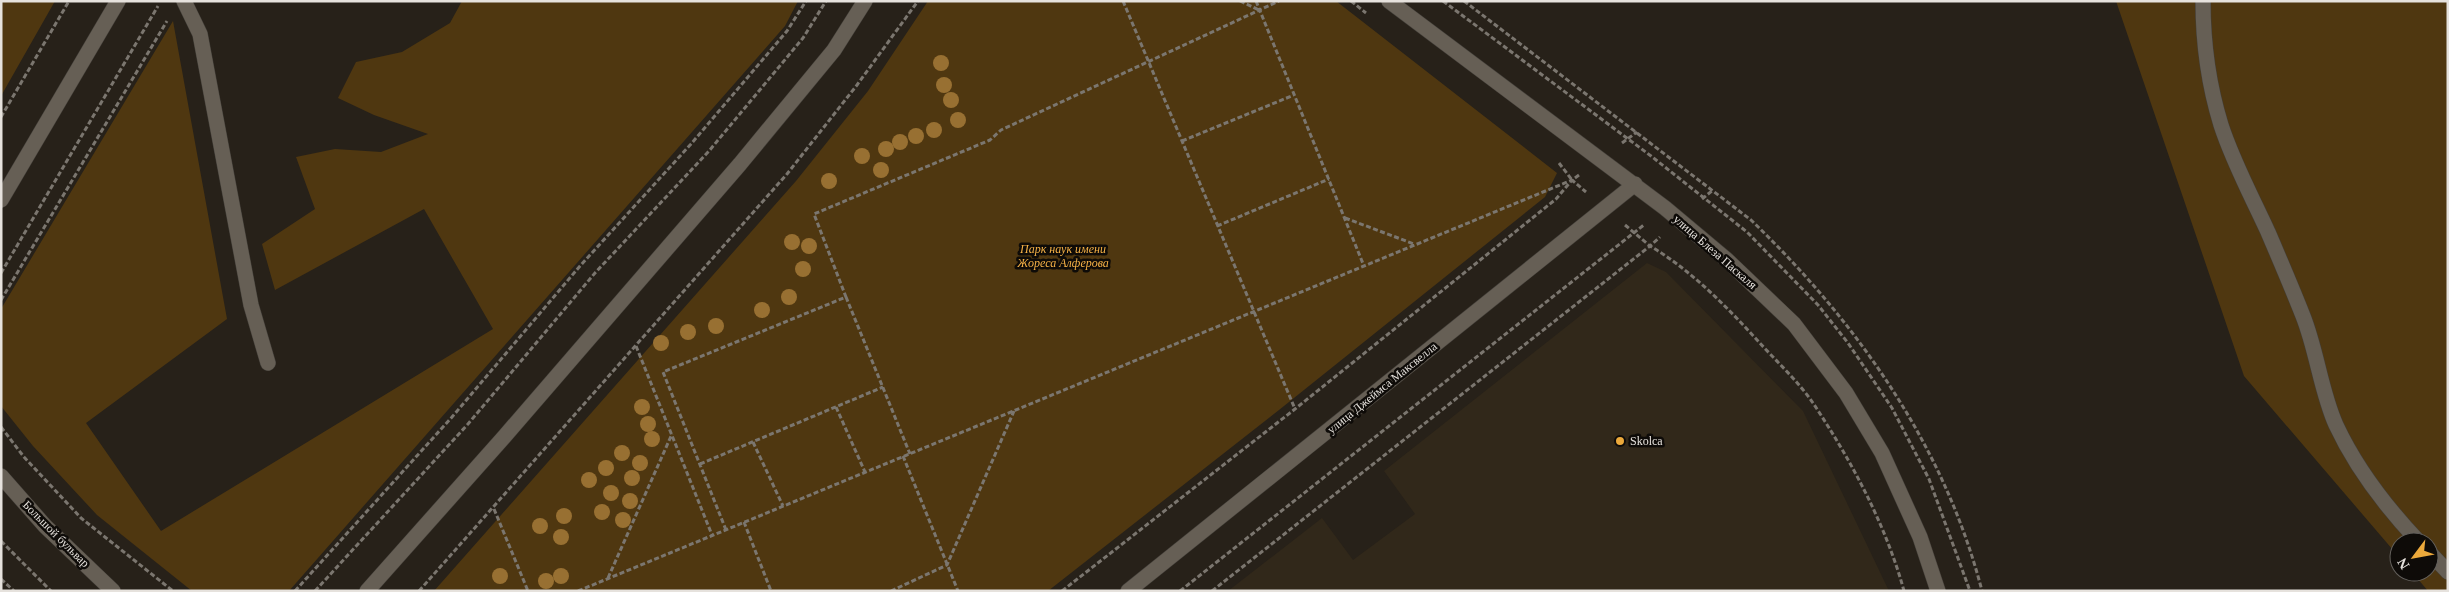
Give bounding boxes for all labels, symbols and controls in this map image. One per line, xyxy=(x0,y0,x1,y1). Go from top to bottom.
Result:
street label: улица Блеза Паскаля xyxy=(1670,212,1760,292)
park label: Парк наук имени Жореса Алферова xyxy=(1016,242,1109,270)
street label: улица Джеймса Максвелла xyxy=(1324,339,1440,437)
place label: Skolca xyxy=(1630,434,1663,448)
marker: Skolca xyxy=(1614,435,1626,447)
street label: Большой бульвар xyxy=(20,498,92,570)
north arrow xyxy=(2389,532,2439,582)
text: N xyxy=(2394,555,2412,572)

